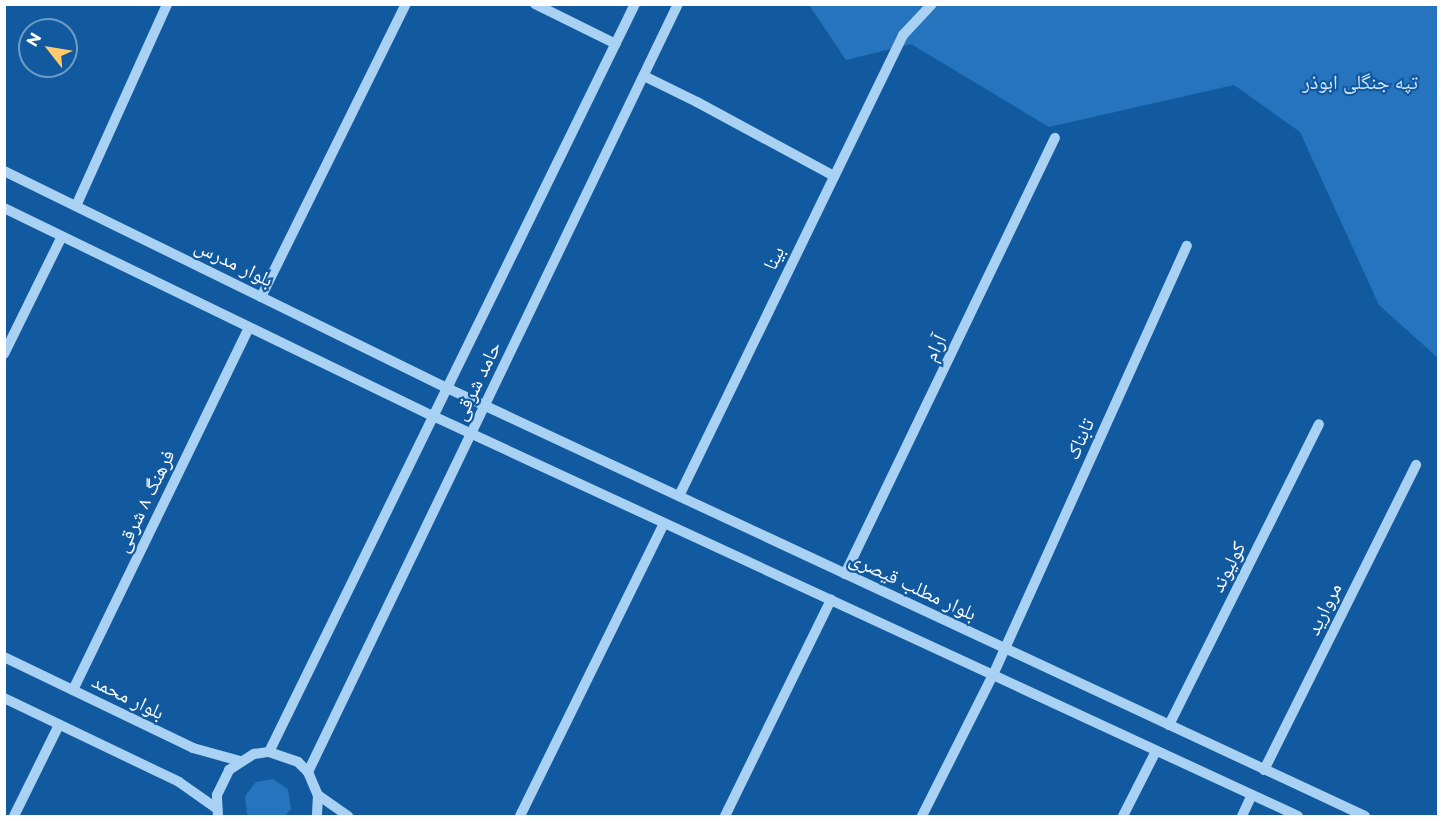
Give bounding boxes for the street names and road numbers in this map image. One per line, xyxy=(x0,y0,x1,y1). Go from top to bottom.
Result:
street label: بلوار مدرس xyxy=(191,234,277,292)
street label: بینا xyxy=(758,242,790,274)
street label: آرام xyxy=(918,331,952,365)
street label: حامد شرقی xyxy=(448,338,506,424)
street label: تابناک xyxy=(1060,415,1100,463)
street label: فرهنگ ۸ شرقی xyxy=(110,446,180,556)
street label: کولیوند xyxy=(1205,538,1251,596)
street label: بلوار مطلب قیصری xyxy=(846,546,980,626)
street label: مروارید xyxy=(1301,579,1347,639)
street label: بلوار محمد xyxy=(88,669,168,725)

